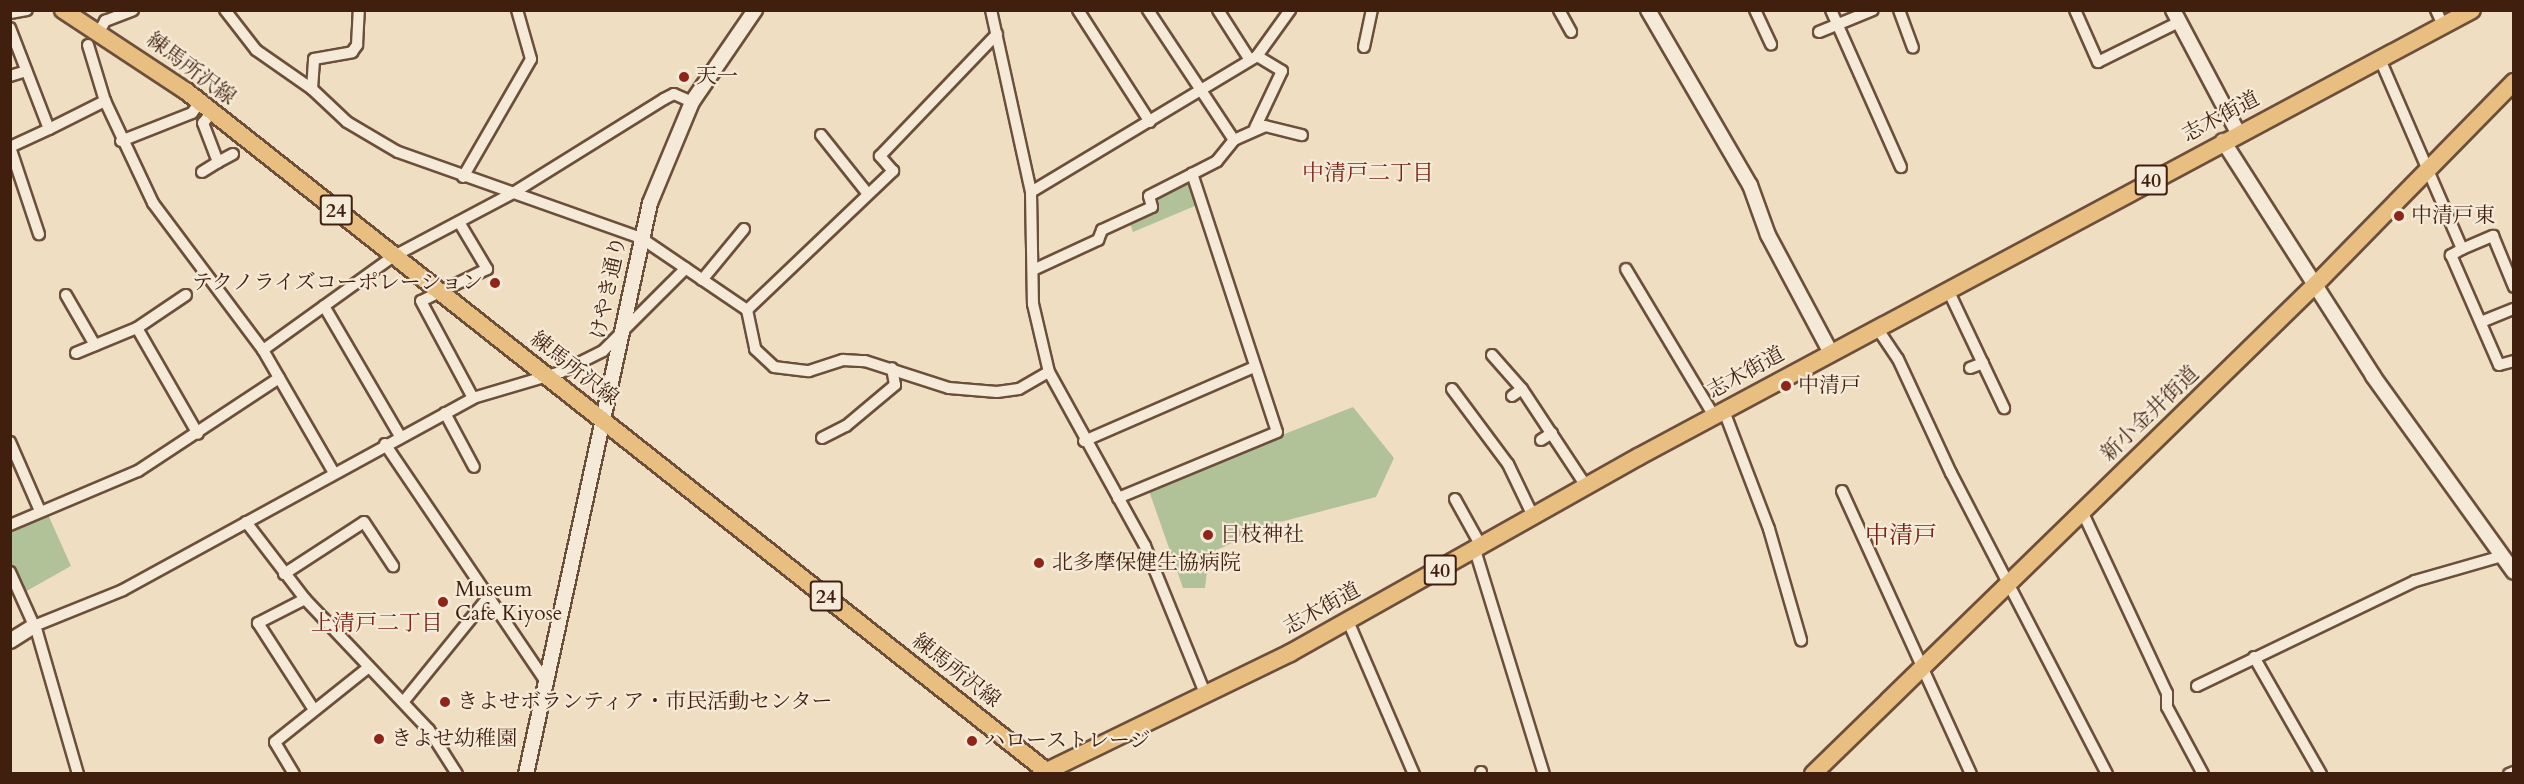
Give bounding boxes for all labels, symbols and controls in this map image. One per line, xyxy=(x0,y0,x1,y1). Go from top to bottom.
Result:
street label: 練馬所沢線 xyxy=(141,27,241,111)
place label: 天一 xyxy=(696,64,738,90)
marker: 天一 xyxy=(677,70,691,84)
street label: 志木街道 xyxy=(2178,86,2264,148)
district label: 中清戸二丁目 xyxy=(1302,161,1434,187)
road number: 40 xyxy=(2134,163,2168,197)
road number: 24 xyxy=(320,193,352,227)
place label: 中清戸東 xyxy=(2411,203,2495,229)
marker: 中清戸東 xyxy=(2392,209,2406,223)
street label: けやき通り xyxy=(586,234,632,342)
place label: テクノライズコーポレーション xyxy=(189,270,483,296)
marker: テクノライズコーポレーション xyxy=(488,276,502,290)
street label: 練馬所沢線 xyxy=(525,327,623,411)
street label: 志木街道 xyxy=(1703,342,1789,404)
street label: 新小金井街道 xyxy=(2096,361,2204,467)
place label: 中清戸 xyxy=(1798,373,1861,399)
marker: 中清戸 xyxy=(1779,379,1793,393)
place label: 日枝神社 xyxy=(1220,522,1304,548)
district label: 中清戸 xyxy=(1865,522,1937,550)
marker: 日枝神社 xyxy=(1201,528,1215,542)
place label: 北多摩保健生協病院 xyxy=(1052,550,1241,576)
road number: 40 xyxy=(1424,553,1456,587)
marker: 北多摩保健生協病院 xyxy=(1030,554,1048,572)
place label: Museum Cafe Kiyose xyxy=(455,577,562,627)
street label: 志木街道 xyxy=(1279,578,1365,640)
road number: 24 xyxy=(810,579,842,613)
marker: Museum Cafe Kiyose xyxy=(436,595,450,609)
district label: 上清戸二丁目 xyxy=(311,611,443,637)
street label: 練馬所沢線 xyxy=(907,629,1005,713)
place label: きよせボランティア・市民活動センター xyxy=(457,689,835,715)
marker: きよせボランティア・市民活動センター xyxy=(438,695,452,709)
place label: きよせ幼稚園 xyxy=(391,726,517,752)
place label: ハローストレージ xyxy=(984,728,1152,754)
marker: きよせ幼稚園 xyxy=(372,732,386,746)
marker: ハローストレージ xyxy=(965,734,979,748)

